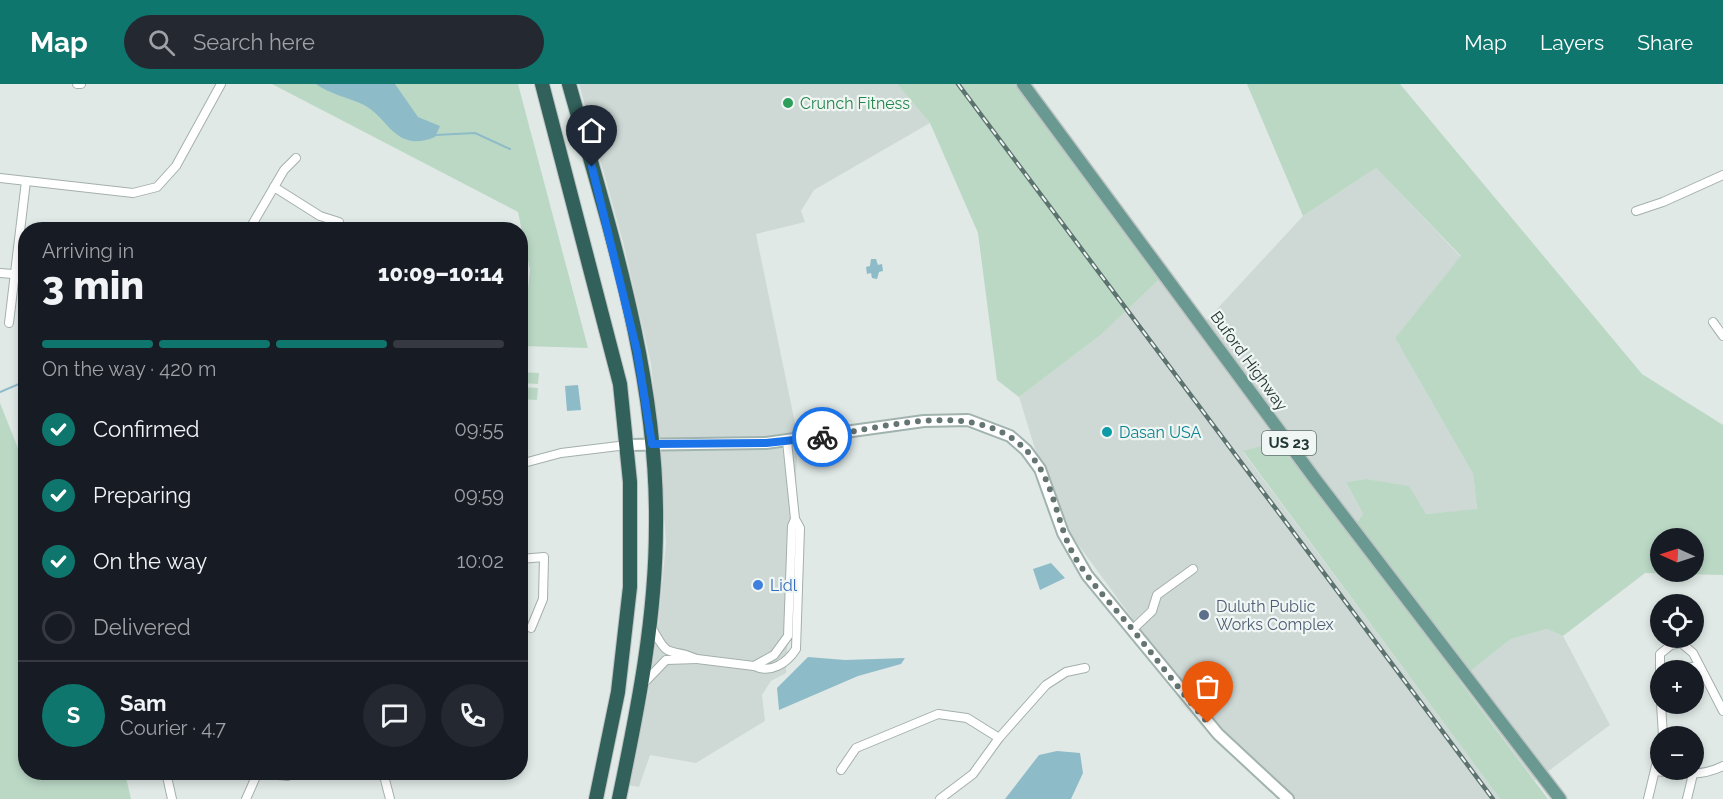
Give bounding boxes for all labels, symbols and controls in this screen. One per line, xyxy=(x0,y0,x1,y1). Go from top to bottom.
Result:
search box xyxy=(124,15,544,69)
text: Map xyxy=(30,26,88,59)
icon: search xyxy=(145,26,178,59)
text: Search here xyxy=(193,29,315,55)
text: Map xyxy=(1464,30,1507,55)
text: Layers xyxy=(1540,30,1604,55)
text: Share xyxy=(1637,30,1693,55)
place label: Crunch Fitness xyxy=(800,94,910,113)
marker: Crunch Fitness xyxy=(781,96,795,110)
pin xyxy=(566,105,617,167)
icon: home xyxy=(575,114,608,147)
text: Arriving in xyxy=(42,239,134,263)
text: 10:09–10:14 xyxy=(378,260,504,286)
text: 3 min xyxy=(42,262,144,308)
street label: Buford Highway xyxy=(1207,308,1292,415)
text: On the way · 420 m xyxy=(42,357,216,381)
courier xyxy=(792,407,852,467)
icon: check xyxy=(42,413,75,446)
text: Confirmed xyxy=(93,416,200,442)
text: 09:55 xyxy=(454,417,504,441)
icon: bike xyxy=(806,421,839,454)
place label: Dasan USA xyxy=(1119,423,1202,442)
marker: Dasan USA xyxy=(1100,425,1114,439)
road number: US 23 xyxy=(1262,431,1316,455)
icon: check xyxy=(42,479,75,512)
text: Preparing xyxy=(93,482,191,508)
text: 09:59 xyxy=(454,483,504,507)
north arrow xyxy=(1650,528,1704,582)
map controls xyxy=(1650,528,1704,780)
icon: check xyxy=(42,545,75,578)
text: On the way xyxy=(93,548,207,574)
text: 10:02 xyxy=(457,549,504,573)
place label: Lidl xyxy=(770,576,798,595)
marker: Lidl xyxy=(751,578,765,592)
button: locate xyxy=(1650,594,1704,648)
place label: Duluth Public Works Complex xyxy=(1216,597,1334,634)
marker: Duluth Public Works Complex xyxy=(1197,608,1211,622)
text: Delivered xyxy=(93,614,191,640)
button: + xyxy=(1650,660,1704,714)
pin xyxy=(1182,661,1233,723)
icon: bag xyxy=(1191,670,1224,703)
button: chat xyxy=(363,684,426,747)
button: phone xyxy=(441,684,504,747)
text: Sam xyxy=(120,690,167,716)
text: S xyxy=(67,702,80,728)
text: Courier · 4.7 xyxy=(120,716,226,740)
button: − xyxy=(1650,726,1704,780)

